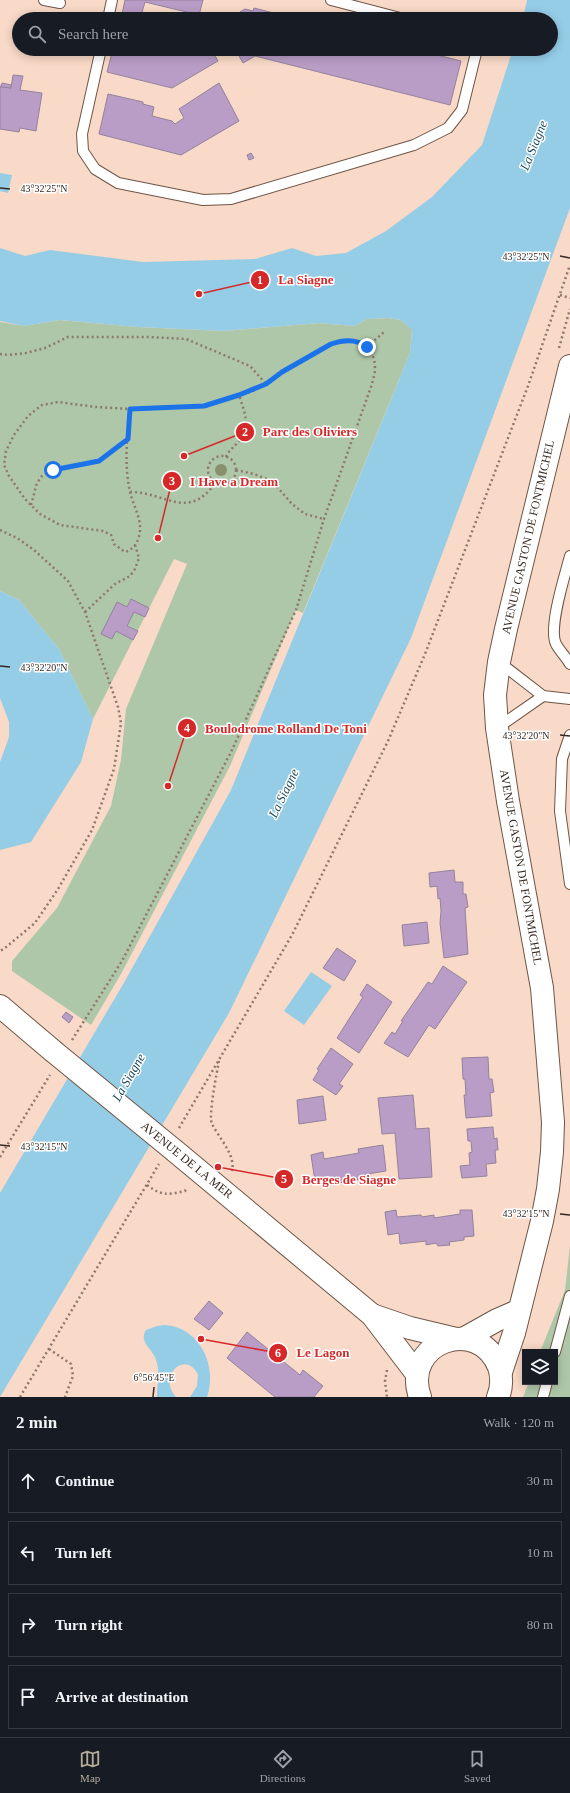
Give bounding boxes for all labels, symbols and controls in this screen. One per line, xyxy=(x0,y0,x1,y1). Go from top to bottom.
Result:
search box xyxy=(12,12,558,56)
icon: search xyxy=(26,23,48,45)
text: Search here xyxy=(58,26,128,42)
water label: La Siagne xyxy=(516,118,550,173)
text: 43°32'25"N xyxy=(20,183,68,194)
text: 43°32'25"N xyxy=(502,251,550,262)
callout: La Siagne xyxy=(250,267,342,292)
text: La Siagne xyxy=(278,272,334,287)
text: 1 xyxy=(257,273,263,287)
route end xyxy=(358,338,376,356)
callout: Parc des Oliviers xyxy=(235,419,365,444)
text: Parc des Oliviers xyxy=(263,424,357,439)
text: 2 xyxy=(242,425,248,439)
street label: AVENUE GASTON DE FONTMICHEL xyxy=(499,439,557,635)
route start xyxy=(44,461,62,479)
callout: I Have a Dream xyxy=(162,469,286,494)
text: 3 xyxy=(169,474,175,488)
text: I Have a Dream xyxy=(190,474,278,489)
text: 43°32'20"N xyxy=(20,662,68,673)
callout: Boulodrome Rolland De Toni xyxy=(177,716,376,741)
text: 4 xyxy=(184,721,190,735)
text: Boulodrome Rolland De Toni xyxy=(205,721,367,736)
text: 43°32'20"N xyxy=(502,730,550,741)
water label: La Siagne xyxy=(265,766,302,821)
street label: AVENUE GASTON DE FONTMICHEL xyxy=(497,768,545,966)
water label: La Siagne xyxy=(108,1051,148,1105)
street label: AVENUE DE LA MER xyxy=(138,1119,236,1201)
text: 43°32'15"N xyxy=(20,1141,68,1152)
callout: Berges de Siagne xyxy=(274,1167,404,1192)
text: 5 xyxy=(281,1172,287,1186)
text: Berges de Siagne xyxy=(302,1172,396,1187)
text: 43°32'15"N xyxy=(502,1208,550,1219)
callout: Le Lagon xyxy=(268,1340,357,1365)
text: Le Lagon xyxy=(296,1345,350,1360)
text: 6 xyxy=(275,1346,281,1360)
map controls xyxy=(522,1349,558,1385)
button: layers xyxy=(522,1349,558,1385)
text: 6°56'45"E xyxy=(134,1372,175,1383)
text: 2 min xyxy=(16,1413,57,1432)
text: Walk · 120 m xyxy=(483,1415,554,1430)
icon: ahead xyxy=(17,1470,39,1492)
text: Continue xyxy=(55,1473,114,1489)
text: 30 m xyxy=(527,1473,553,1488)
icon: left xyxy=(17,1542,39,1564)
text: Turn left xyxy=(55,1545,112,1561)
text: 10 m xyxy=(527,1545,553,1560)
icon: right xyxy=(17,1614,39,1636)
text: Turn right xyxy=(55,1617,122,1633)
text: 80 m xyxy=(527,1617,553,1632)
icon: arrive xyxy=(17,1686,39,1708)
text: Arrive at destination xyxy=(55,1689,188,1705)
tab: Map xyxy=(79,1748,101,1784)
tab: Directions xyxy=(260,1748,305,1784)
tab: Saved xyxy=(464,1748,491,1784)

